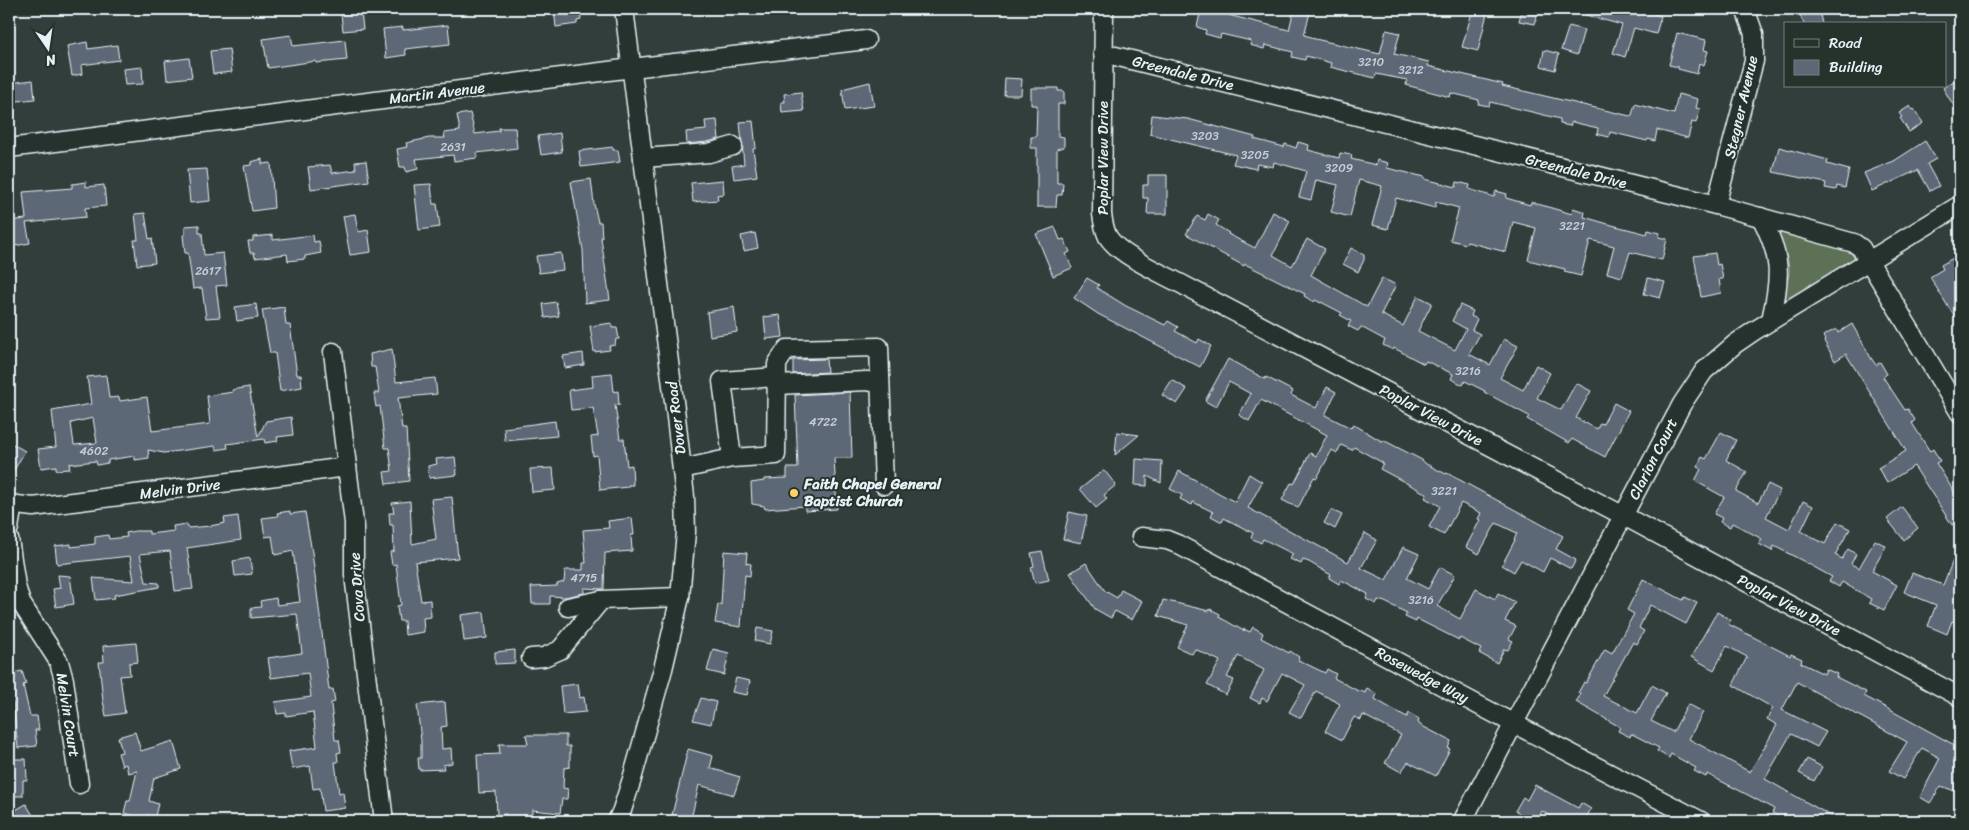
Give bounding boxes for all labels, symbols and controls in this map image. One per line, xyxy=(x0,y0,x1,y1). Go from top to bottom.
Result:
north arrow xyxy=(22,22,72,72)
legend xyxy=(1784,22,1946,88)
text: Road xyxy=(1829,30,1862,56)
text: N xyxy=(43,47,59,74)
street label: Greendale Drive xyxy=(1129,48,1237,98)
house number: 3210 xyxy=(1358,51,1385,73)
street label: Stegner Avenue xyxy=(1717,53,1766,161)
text: Building xyxy=(1829,54,1883,80)
house number: 3212 xyxy=(1398,59,1424,81)
street label: Martin Avenue xyxy=(388,74,487,112)
street label: Poplar View Drive xyxy=(1090,101,1116,215)
house number: 3203 xyxy=(1191,125,1219,147)
house number: 2631 xyxy=(440,136,466,158)
house number: 3205 xyxy=(1241,144,1269,166)
street label: Greendale Drive xyxy=(1522,146,1630,196)
house number: 3209 xyxy=(1325,157,1353,179)
house number: 3221 xyxy=(1559,215,1585,237)
house number: 2617 xyxy=(195,260,222,282)
house number: 3216 xyxy=(1455,360,1481,382)
street label: Poplar View Drive xyxy=(1375,377,1487,453)
street label: Dover Road xyxy=(658,379,693,456)
house number: 4722 xyxy=(809,411,837,433)
street label: Clarion Court xyxy=(1621,413,1685,504)
house number: 4602 xyxy=(80,440,108,462)
street label: Melvin Drive xyxy=(138,471,222,507)
place label: Faith Chapel General Baptist Church xyxy=(803,471,942,514)
house number: 3221 xyxy=(1431,480,1457,502)
marker: Faith Chapel General Baptist Church xyxy=(788,487,800,499)
street label: Cova Drive xyxy=(342,551,372,622)
house number: 4715 xyxy=(571,567,597,589)
street label: Poplar View Drive xyxy=(1733,567,1845,643)
house number: 3216 xyxy=(1408,589,1434,611)
street label: Rosewedge Way xyxy=(1370,639,1474,711)
street label: Melvin Court xyxy=(49,671,88,759)

